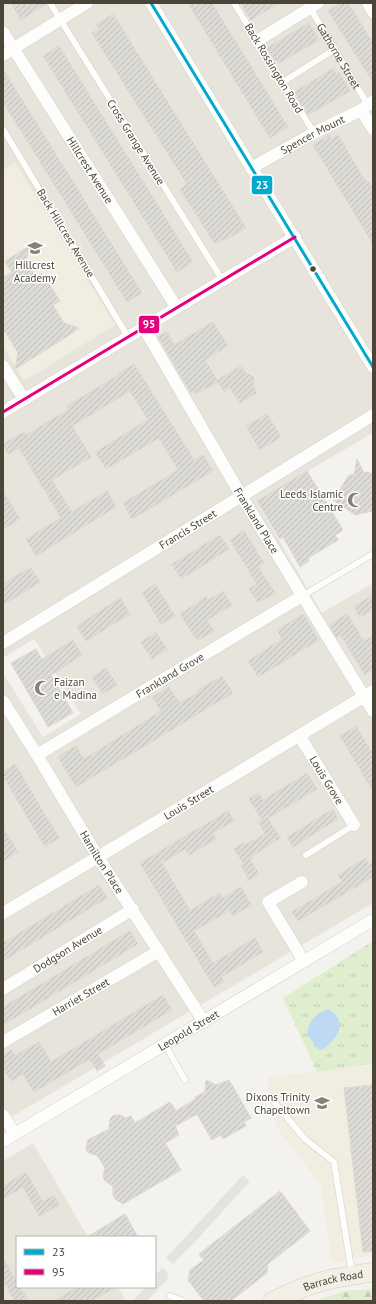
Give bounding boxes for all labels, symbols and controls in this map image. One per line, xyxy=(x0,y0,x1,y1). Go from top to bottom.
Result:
street label: Back Rossington Road xyxy=(242,20,306,116)
street label: Gathorne Street xyxy=(314,21,364,92)
street label: Cross Grange Avenue xyxy=(104,97,168,188)
street label: Spencer Mount xyxy=(278,112,347,157)
street label: Hillcrest Avenue xyxy=(64,134,116,206)
line badge: 23 xyxy=(251,175,273,195)
text: 23 xyxy=(256,178,268,192)
street label: Back Hillcrest Avenue xyxy=(34,186,98,280)
school or university icon: Hillcrest Academy xyxy=(26,239,44,257)
place label: Hillcrest Academy xyxy=(14,258,57,285)
unlabelled marker xyxy=(308,264,318,274)
line badge: 95 xyxy=(138,315,160,334)
text: 95 xyxy=(143,317,155,331)
street label: Frankland Place xyxy=(231,485,282,557)
place label: Leeds Islamic Centre xyxy=(280,487,343,514)
mosque icon: Leeds Islamic Centre xyxy=(346,491,364,509)
street label: Francis Street xyxy=(157,506,219,552)
street label: Frankland Grove xyxy=(133,649,207,701)
place label: Faizan e Madina xyxy=(54,675,97,702)
mosque icon: Faizan e Madina xyxy=(33,679,51,697)
street label: Louis Grove xyxy=(306,753,347,807)
street label: Louis Street xyxy=(161,782,216,823)
street label: Hamilton Place xyxy=(77,828,127,897)
street label: Dodgson Avenue xyxy=(31,922,105,976)
street label: Harriet Street xyxy=(50,974,112,1019)
street label: Leopold Street xyxy=(155,1007,222,1054)
place label: Dixons Trinity Chapeltown xyxy=(246,1090,311,1117)
school or university icon: Dixons Trinity Chapeltown xyxy=(313,1094,331,1112)
legend xyxy=(16,1236,156,1288)
text: 23 xyxy=(52,1244,65,1259)
text: 95 xyxy=(52,1264,65,1279)
street label: Barrack Road xyxy=(301,1267,364,1294)

